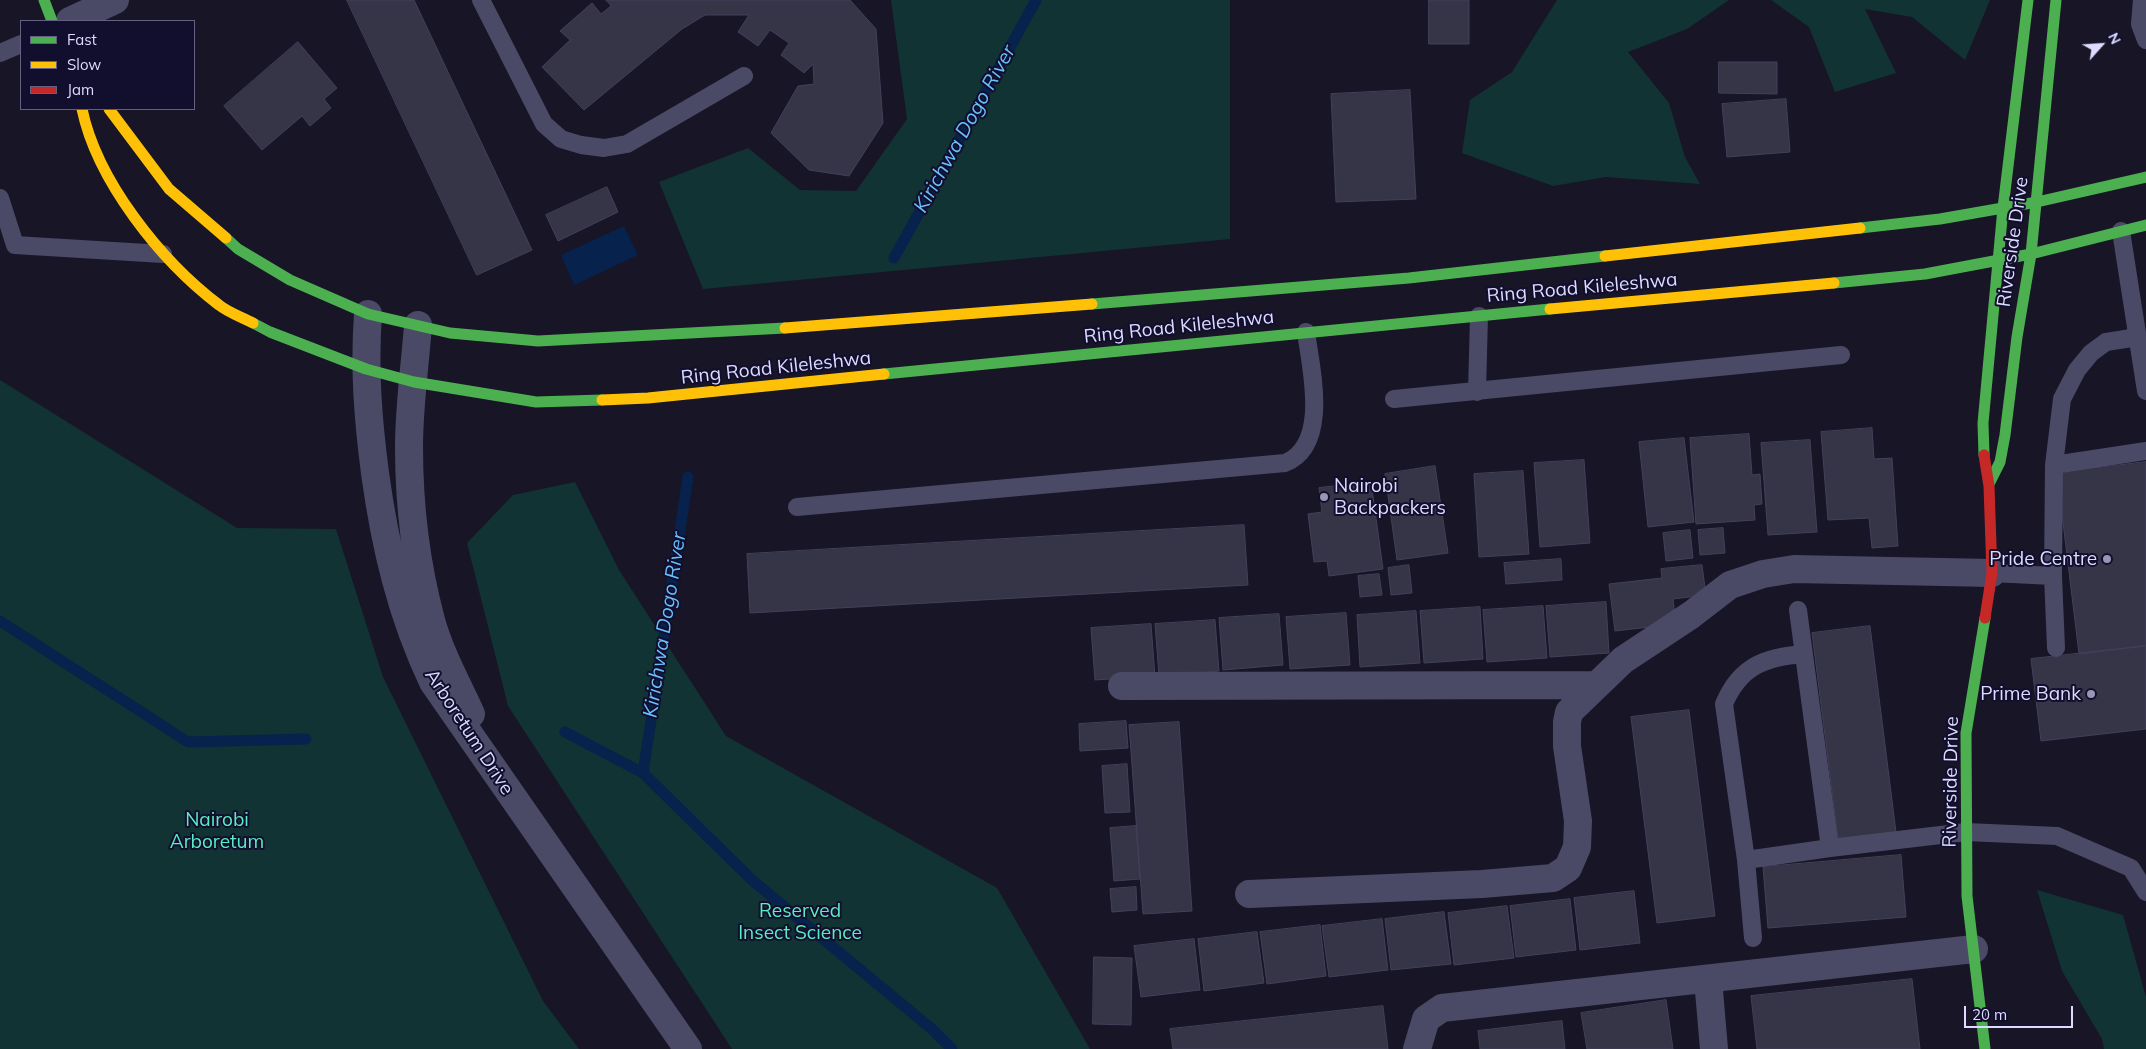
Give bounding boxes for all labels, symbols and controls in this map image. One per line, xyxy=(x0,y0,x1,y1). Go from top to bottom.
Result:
legend xyxy=(20,20,195,110)
north arrow xyxy=(2076,20,2126,70)
text: Fast xyxy=(67,30,97,49)
text: N xyxy=(2104,30,2125,47)
water label: Kirichwa Dogo River xyxy=(909,41,1021,217)
text: Slow xyxy=(67,55,101,74)
text: Jam xyxy=(67,80,94,99)
street label: Riverside Drive xyxy=(1993,175,2033,309)
street label: Ring Road Kileleshwa xyxy=(1486,268,1678,308)
street label: Ring Road Kileleshwa xyxy=(1083,306,1275,348)
street label: Ring Road Kileleshwa xyxy=(680,347,872,389)
place label: Nairobi Backpackers xyxy=(1334,475,1446,519)
marker: Nairobi Backpackers xyxy=(1318,491,1330,503)
water label: Kirichwa Dogo River xyxy=(638,530,692,720)
place label: Pride Centre xyxy=(1989,548,2097,570)
marker: Pride Centre xyxy=(2101,553,2113,565)
street label: Arboretum Drive xyxy=(420,665,518,799)
place label: Prime Bank xyxy=(1980,683,2081,705)
marker: Prime Bank xyxy=(2085,688,2097,700)
street label: Riverside Drive xyxy=(1938,716,1964,848)
park label: Nairobi Arboretum xyxy=(170,809,264,853)
park label: Reserved Insect Science xyxy=(738,900,862,944)
scale bar xyxy=(1966,996,2075,1028)
text: 20 m xyxy=(1972,1005,2007,1024)

